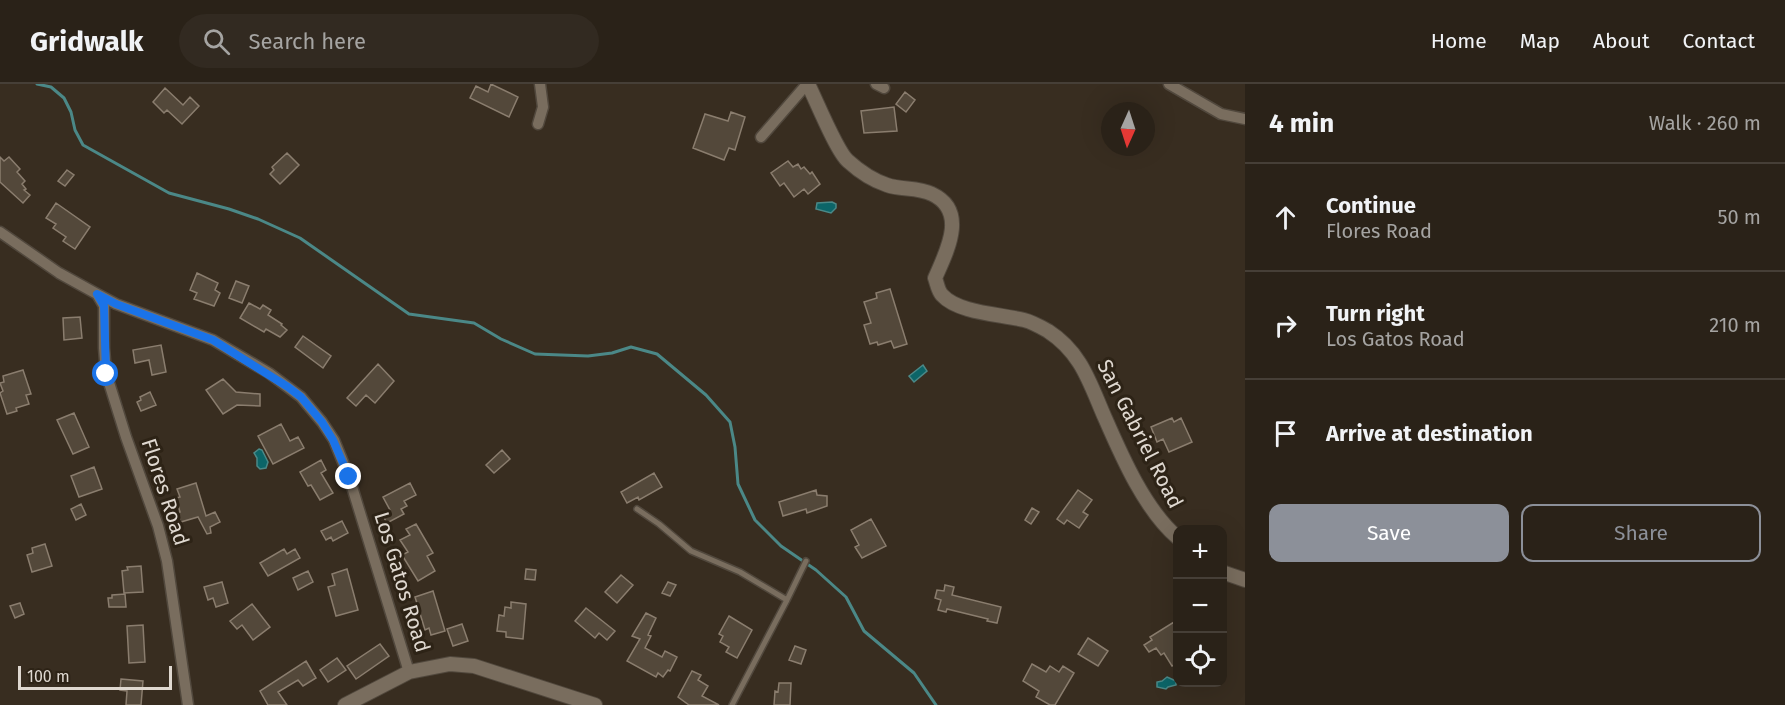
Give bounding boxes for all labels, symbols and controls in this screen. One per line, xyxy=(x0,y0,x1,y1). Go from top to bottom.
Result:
search box xyxy=(179,14,599,68)
text: Gridwalk xyxy=(30,25,143,58)
icon: search xyxy=(200,25,233,58)
text: Search here xyxy=(248,28,366,55)
text: Home xyxy=(1431,28,1487,54)
text: Map xyxy=(1520,28,1560,54)
text: About xyxy=(1593,28,1650,54)
text: Contact xyxy=(1683,28,1755,54)
north arrow xyxy=(1101,102,1155,156)
text: 4 min xyxy=(1269,108,1334,139)
text: Walk · 260 m xyxy=(1649,111,1761,135)
text: Continue xyxy=(1326,192,1416,219)
icon: ahead xyxy=(1269,201,1302,234)
text: 50 m xyxy=(1717,205,1761,229)
text: Flores Road xyxy=(1326,219,1432,243)
text: Turn right xyxy=(1326,300,1425,327)
icon: right xyxy=(1269,309,1302,342)
text: 210 m xyxy=(1709,313,1761,337)
text: Los Gatos Road xyxy=(1326,327,1465,351)
street label: San Gabriel Road xyxy=(1091,355,1189,513)
route start xyxy=(92,360,118,386)
icon: arrive xyxy=(1269,417,1302,450)
text: Arrive at destination xyxy=(1326,420,1533,447)
street label: Flores Road xyxy=(135,435,195,549)
route end xyxy=(335,463,361,489)
button: Save xyxy=(1269,504,1509,562)
button: Share xyxy=(1521,504,1761,562)
street label: Los Gatos Road xyxy=(368,509,436,655)
map controls xyxy=(1173,525,1227,687)
button: + xyxy=(1173,525,1227,579)
button: − xyxy=(1173,579,1227,633)
button: locate xyxy=(1173,633,1227,687)
scale bar xyxy=(18,663,172,690)
text: 100 m xyxy=(27,667,70,686)

